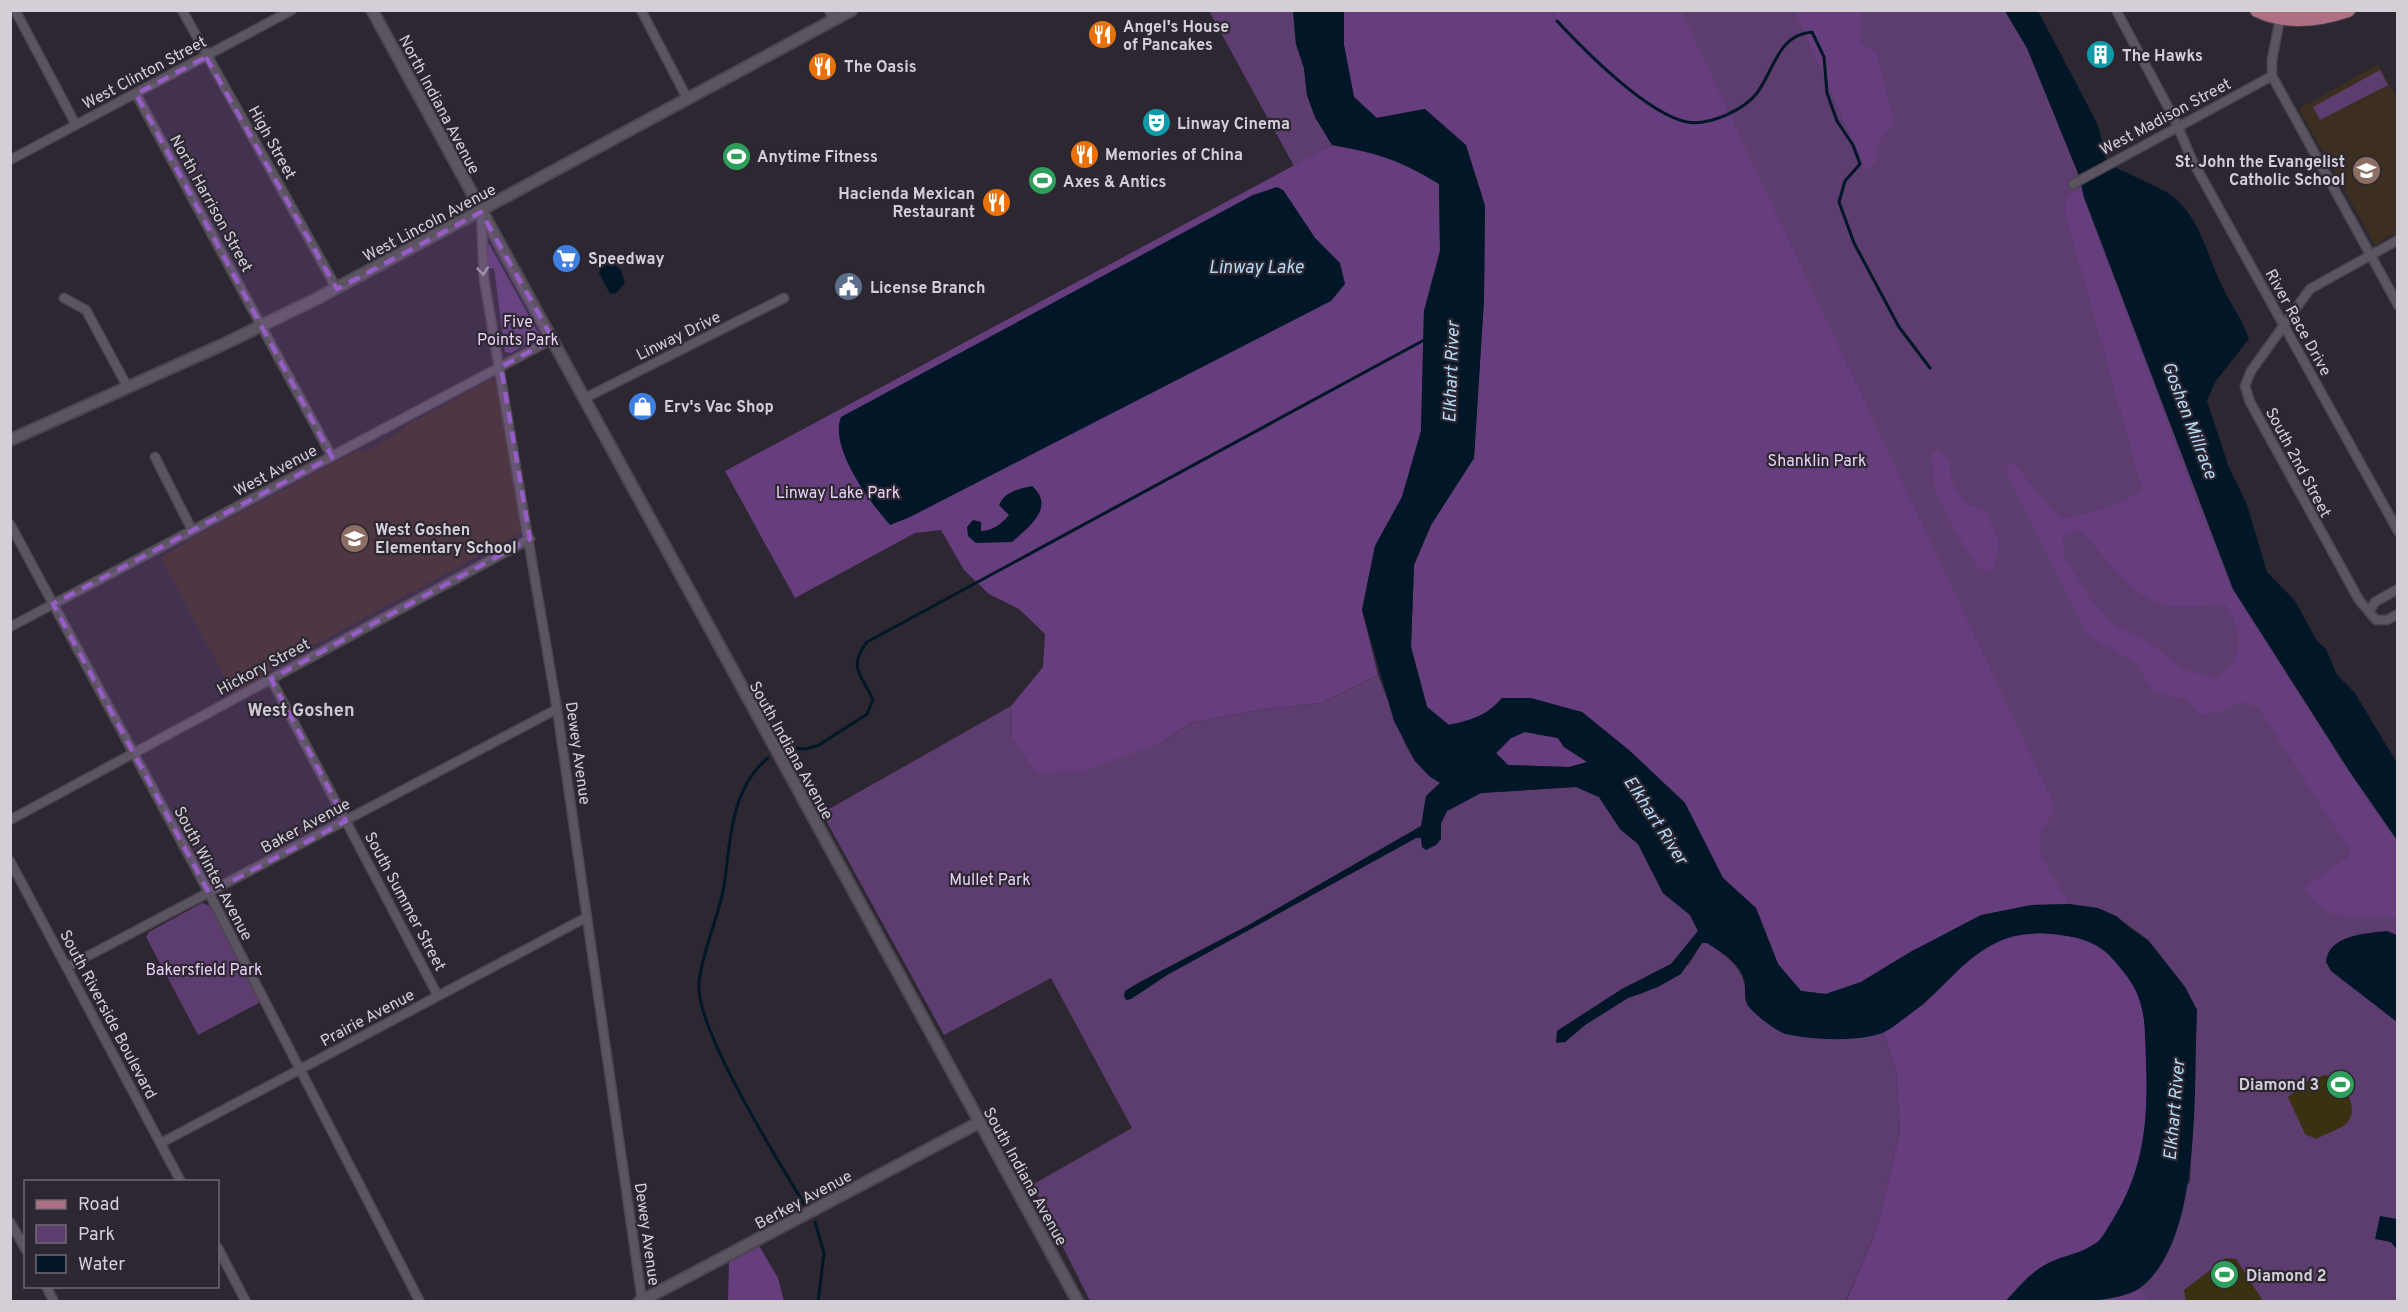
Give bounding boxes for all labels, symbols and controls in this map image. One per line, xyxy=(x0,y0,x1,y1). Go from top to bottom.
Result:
place label: Angel's House of Pancakes xyxy=(1123,18,1229,56)
restaurant icon: Angel's House of Pancakes xyxy=(1086,19,1118,51)
street label: North Indiana Avenue xyxy=(393,32,483,178)
street label: West Clinton Street xyxy=(79,33,210,115)
building icon: The Hawks xyxy=(2085,39,2117,71)
place label: The Hawks xyxy=(2122,47,2203,67)
restaurant icon: The Oasis xyxy=(807,50,839,82)
place label: The Oasis xyxy=(844,58,917,78)
street label: West Madison Street xyxy=(2097,75,2235,161)
street label: High Street xyxy=(243,103,300,183)
theatre icon: Linway Cinema xyxy=(1140,107,1172,139)
place label: Linway Cinema xyxy=(1177,115,1290,135)
street label: North Harrison Street xyxy=(164,132,256,276)
restaurant icon: Memories of China xyxy=(1068,138,1100,170)
sports icon: Anytime Fitness xyxy=(720,140,752,172)
place label: Memories of China xyxy=(1105,146,1243,166)
place label: Anytime Fitness xyxy=(757,148,878,168)
place label: St. John the Evangelist Catholic School xyxy=(2175,153,2345,191)
school or university icon: St. John the Evangelist Catholic School xyxy=(2350,154,2382,186)
sports icon: Axes & Antics xyxy=(1026,165,1058,197)
place label: Axes & Antics xyxy=(1063,173,1166,193)
street label: West Lincoln Avenue xyxy=(360,180,500,267)
place label: Hacienda Mexican Restaurant xyxy=(838,185,975,223)
restaurant icon: Hacienda Mexican Restaurant xyxy=(980,186,1012,218)
supermarket icon: Speedway xyxy=(551,242,583,274)
place label: Speedway xyxy=(588,250,664,270)
water label: Linway Lake xyxy=(1209,257,1304,280)
one-way arrow xyxy=(476,266,489,275)
street label: River Race Drive xyxy=(2260,266,2335,380)
public building icon: License Branch xyxy=(833,271,865,303)
place label: License Branch xyxy=(870,279,986,299)
street label: Linway Drive xyxy=(633,308,724,366)
park label: Five Points Park xyxy=(477,313,559,351)
water label: Elkhart River xyxy=(1439,319,1466,423)
water label: Goshen Millrace xyxy=(2156,359,2222,483)
shop icon: Erv's Vac Shop xyxy=(627,390,659,422)
place label: Erv's Vac Shop xyxy=(664,398,774,418)
street label: South 2nd Street xyxy=(2260,405,2335,521)
street label: West Avenue xyxy=(231,441,321,502)
park label: Shanklin Park xyxy=(1768,452,1866,472)
park label: Linway Lake Park xyxy=(776,484,900,504)
place label: West Goshen Elementary School xyxy=(375,521,517,559)
school or university icon: West Goshen Elementary School xyxy=(338,522,370,554)
street label: Hickory Street xyxy=(214,635,314,701)
street label: South Indiana Avenue xyxy=(744,678,837,824)
district label: West Goshen xyxy=(247,700,355,723)
street label: Dewey Avenue xyxy=(560,700,594,806)
water label: Elkhart River xyxy=(1617,772,1693,871)
street label: Baker Avenue xyxy=(258,795,354,859)
street label: South Winter Avenue xyxy=(168,803,256,944)
street label: South Summer Street xyxy=(359,829,449,975)
park label: Mullet Park xyxy=(949,871,1031,891)
street label: South Riverside Boulevard xyxy=(54,927,160,1103)
park label: Bakersfield Park xyxy=(145,961,263,981)
street label: Prairie Avenue xyxy=(317,986,418,1052)
water label: Elkhart River xyxy=(2160,1056,2192,1162)
sports icon: Diamond 3 xyxy=(2324,1068,2356,1100)
place label: Diamond 3 xyxy=(2239,1076,2319,1096)
street label: South Indiana Avenue xyxy=(978,1104,1071,1250)
street label: Berkey Avenue xyxy=(752,1167,856,1235)
legend xyxy=(24,1180,219,1288)
street label: Dewey Avenue xyxy=(629,1181,663,1287)
text: Road xyxy=(78,1194,120,1217)
text: Park xyxy=(78,1224,115,1247)
text: Water xyxy=(78,1254,125,1277)
sports icon: Diamond 2 xyxy=(2209,1259,2241,1291)
place label: Diamond 2 xyxy=(2246,1267,2326,1287)

